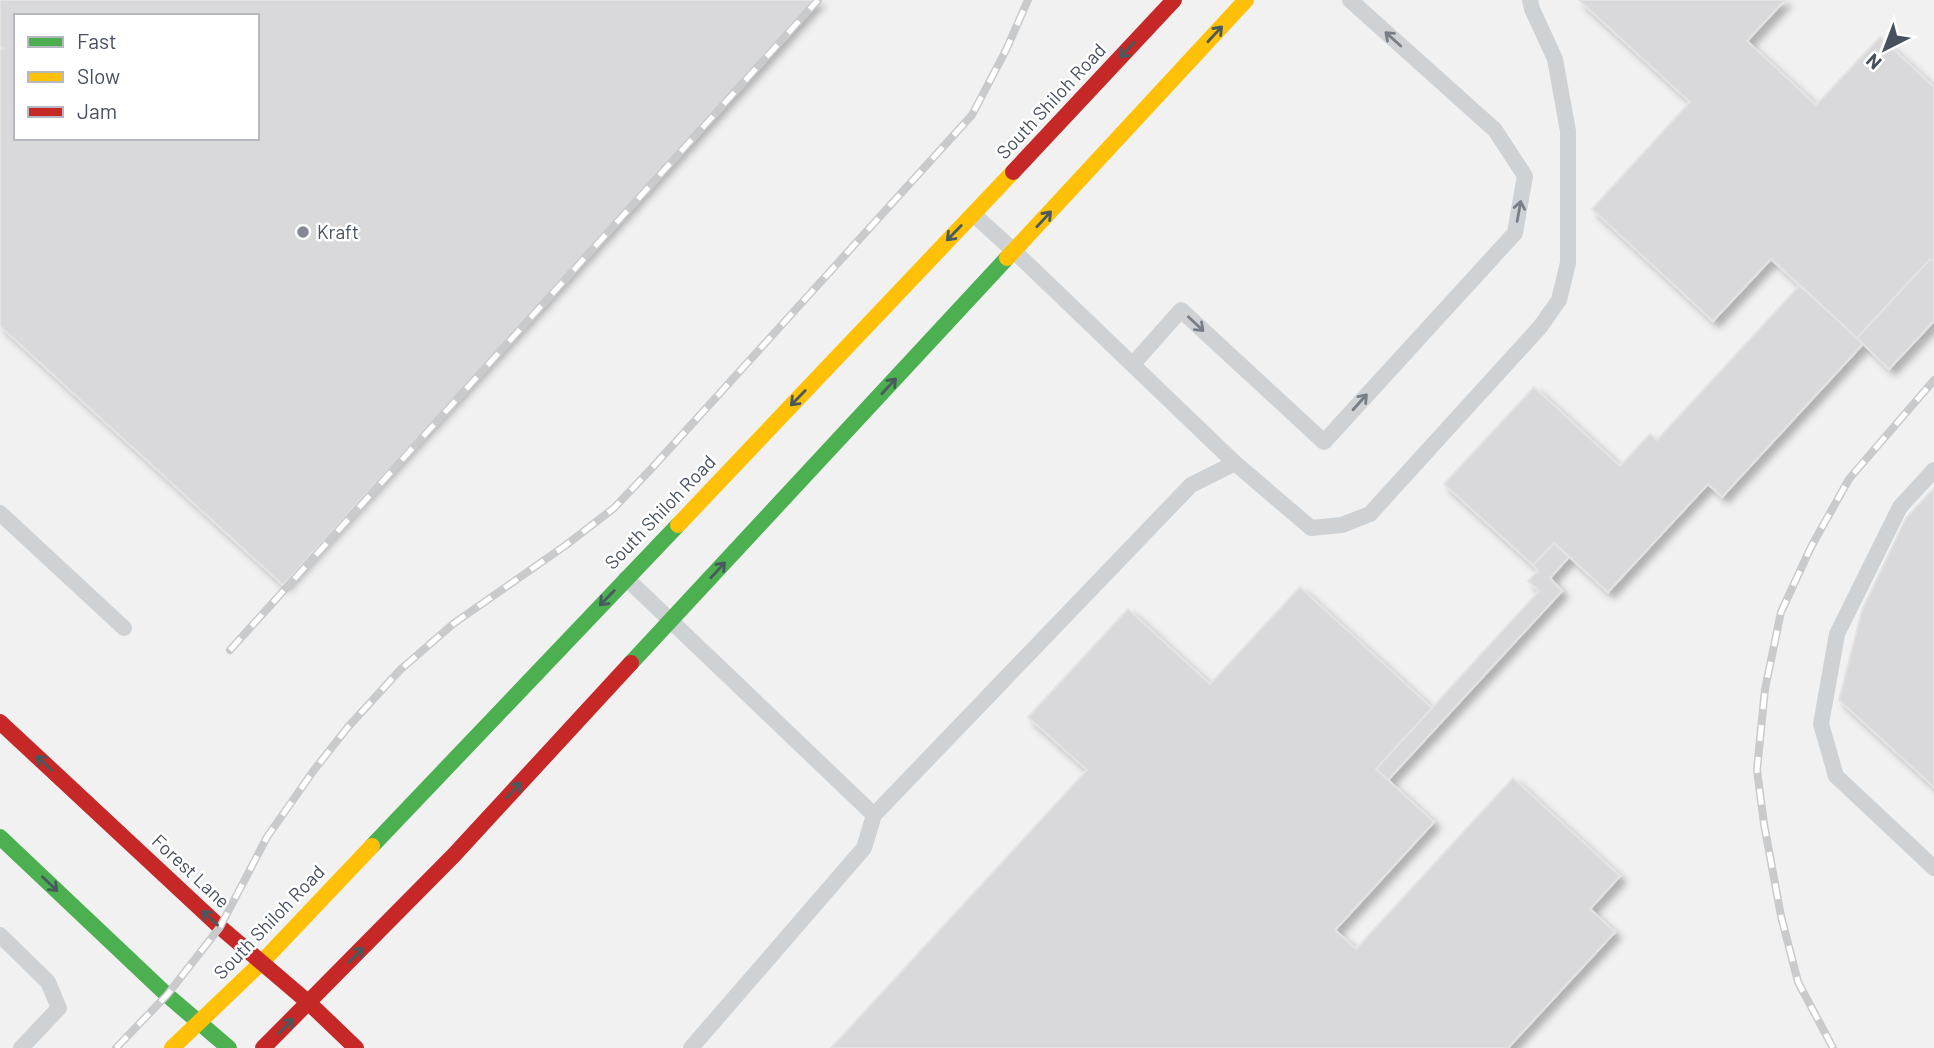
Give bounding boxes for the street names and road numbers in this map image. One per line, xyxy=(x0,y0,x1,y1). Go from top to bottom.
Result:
street label: South Shiloh Road xyxy=(991,38,1110,163)
street label: South Shiloh Road xyxy=(599,450,720,573)
street label: Forest Lane xyxy=(148,829,235,912)
street label: South Shiloh Road xyxy=(208,860,329,983)

